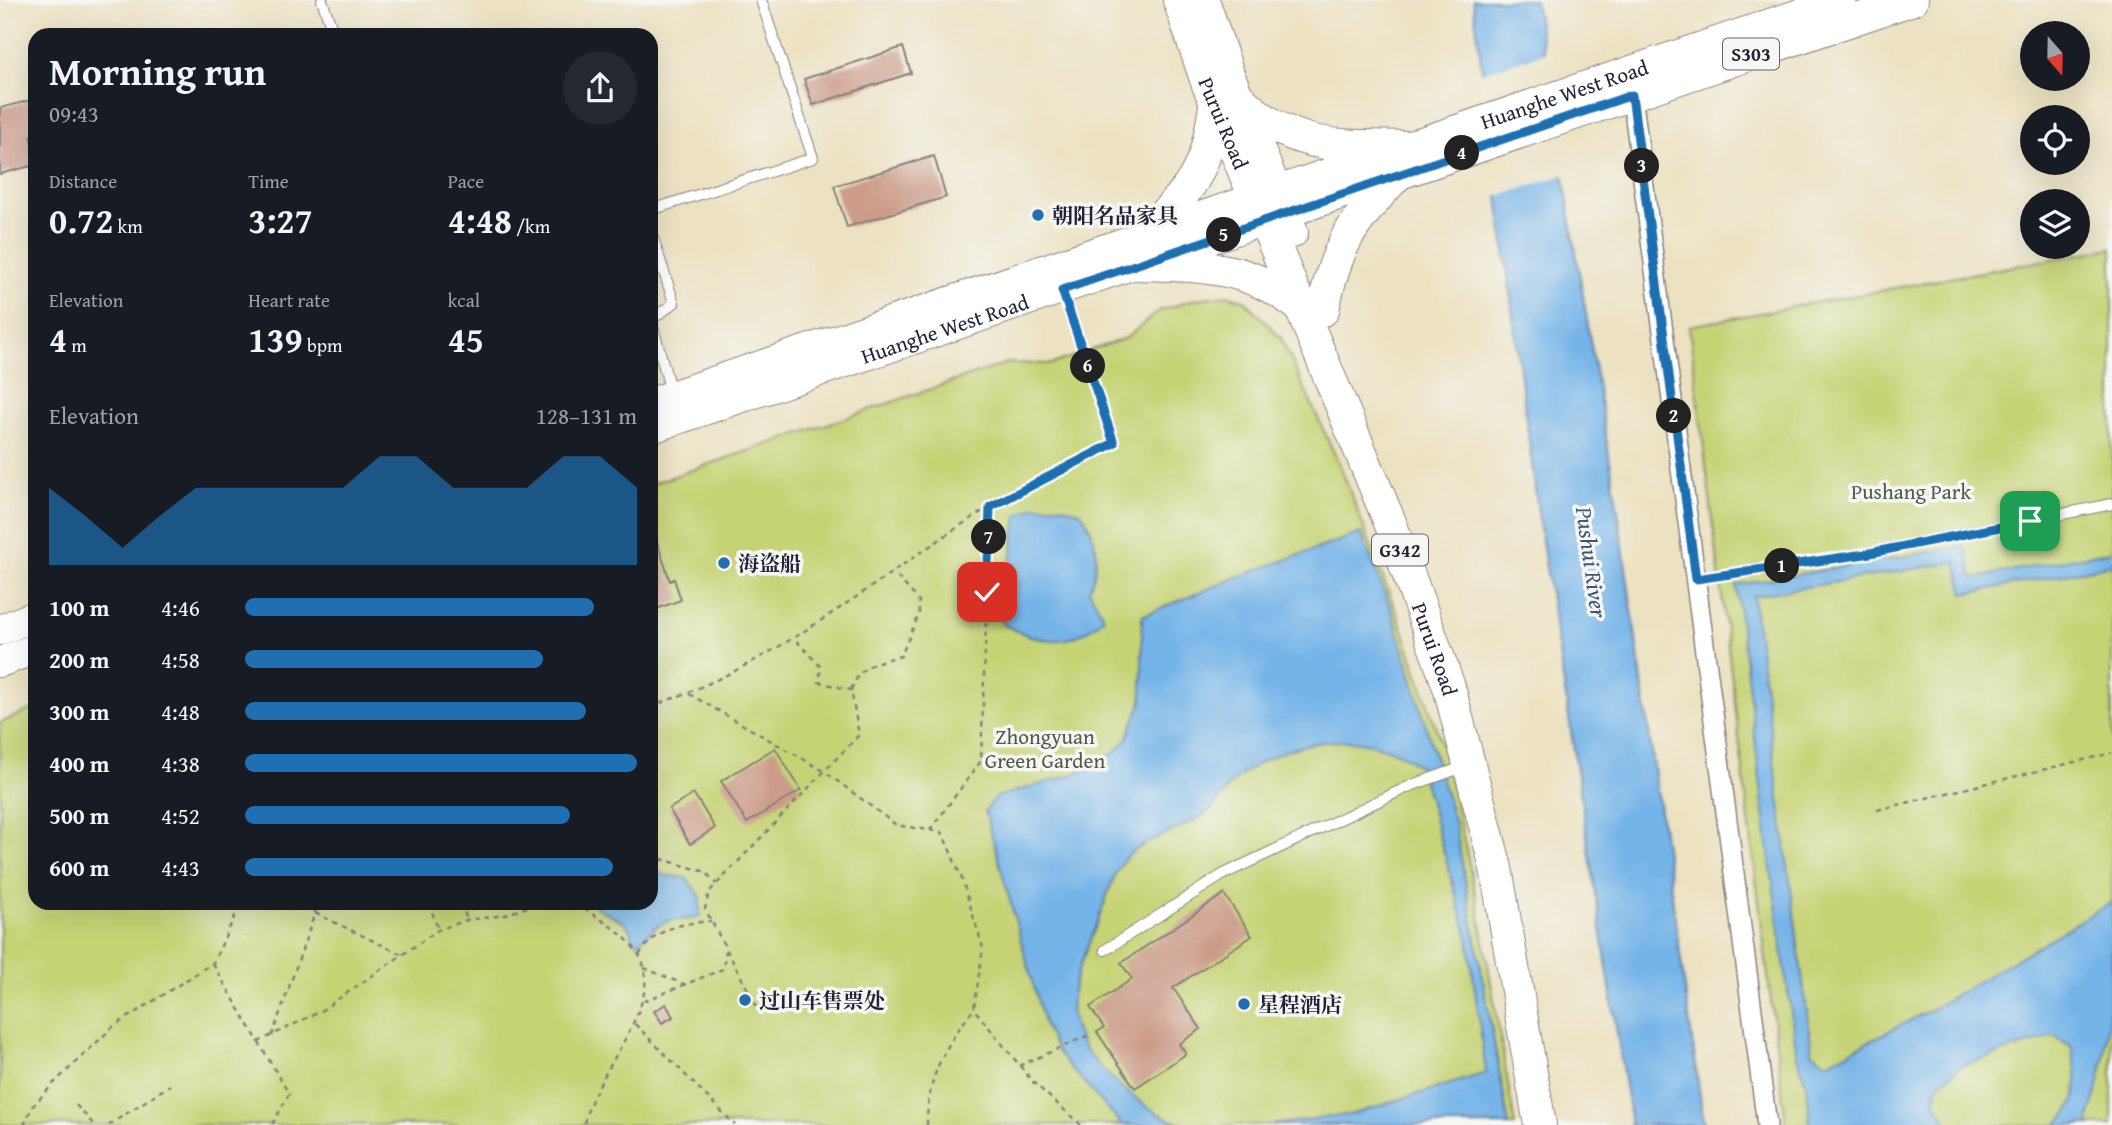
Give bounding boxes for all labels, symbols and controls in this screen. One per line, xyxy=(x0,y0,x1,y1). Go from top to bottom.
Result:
north arrow xyxy=(2020,21,2090,91)
map controls xyxy=(2020,21,2090,259)
road number: S303 xyxy=(1723,38,1779,70)
text: Morning run xyxy=(49,43,266,99)
button: share xyxy=(563,51,637,125)
street label: Huanghe West Road xyxy=(1476,51,1653,137)
street label: Purui Road xyxy=(1191,72,1257,175)
text: 09:43 xyxy=(49,97,99,130)
button: locate xyxy=(2020,105,2090,175)
pin: 4 xyxy=(1444,136,1480,170)
text: 4 xyxy=(1457,138,1466,166)
pin: 3 xyxy=(1624,148,1660,184)
text: 3 xyxy=(1637,151,1646,179)
text: Distance xyxy=(49,167,117,195)
text: Time xyxy=(248,167,289,195)
text: Pace xyxy=(448,167,484,195)
button: layers xyxy=(2020,189,2090,259)
text: 0.72 xyxy=(49,195,113,246)
text: 3:27 xyxy=(248,195,313,246)
text: 4:48 xyxy=(448,195,512,246)
place label: 朝阳名品家具 xyxy=(1052,200,1178,231)
marker: 朝阳名品家具 xyxy=(1030,207,1046,223)
text: km xyxy=(113,212,143,240)
text: /km xyxy=(512,212,550,240)
pin: 5 xyxy=(1206,218,1242,252)
text: 5 xyxy=(1219,220,1228,248)
street label: Huanghe West Road xyxy=(857,285,1033,371)
text: Elevation xyxy=(49,286,123,314)
text: Heart rate xyxy=(248,286,330,314)
text: kcal xyxy=(448,286,480,314)
text: 4 xyxy=(49,314,67,365)
text: 139 xyxy=(248,314,303,365)
text: 45 xyxy=(448,314,484,365)
text: m xyxy=(67,331,87,359)
text: bpm xyxy=(303,331,343,359)
pin: 6 xyxy=(1070,348,1106,384)
text: 6 xyxy=(1083,351,1092,379)
pin: 2 xyxy=(1656,398,1692,434)
text: Elevation xyxy=(49,399,139,432)
text: 128–131 m xyxy=(536,399,637,432)
text: 2 xyxy=(1669,401,1678,429)
park label: Pushang Park xyxy=(1851,476,1971,507)
pin xyxy=(2000,491,2060,551)
icon: arrive xyxy=(2011,502,2049,540)
water label: Pushui River xyxy=(1568,504,1616,621)
pin: 7 xyxy=(972,520,1006,554)
text: 7 xyxy=(984,522,993,550)
road number: G342 xyxy=(1372,534,1428,566)
place label: 海盗船 xyxy=(738,548,801,579)
pin: 1 xyxy=(1764,548,1800,584)
text: 1 xyxy=(1777,551,1786,579)
marker: 海盗船 xyxy=(716,555,732,571)
pin xyxy=(957,562,1017,622)
icon: check xyxy=(968,573,1006,611)
text: 100 m xyxy=(49,591,110,624)
text: 4:46 xyxy=(161,591,200,624)
street label: Purui Road xyxy=(1404,598,1466,700)
text: 200 m xyxy=(49,643,110,676)
text: 4:58 xyxy=(161,643,200,676)
text: 300 m xyxy=(49,695,110,728)
text: 4:48 xyxy=(161,695,200,728)
park label: Zhongyuan Green Garden xyxy=(985,721,1105,776)
text: 400 m xyxy=(49,747,110,780)
text: 4:38 xyxy=(161,747,200,780)
text: 500 m xyxy=(49,799,110,832)
text: 4:52 xyxy=(161,799,200,832)
text: 600 m xyxy=(49,851,110,884)
text: 4:43 xyxy=(161,851,200,884)
place label: 过山车售票处 xyxy=(759,985,885,1016)
place label: 星程酒店 xyxy=(1258,989,1342,1020)
marker: 过山车售票处 xyxy=(737,992,753,1008)
marker: 星程酒店 xyxy=(1236,996,1252,1012)

